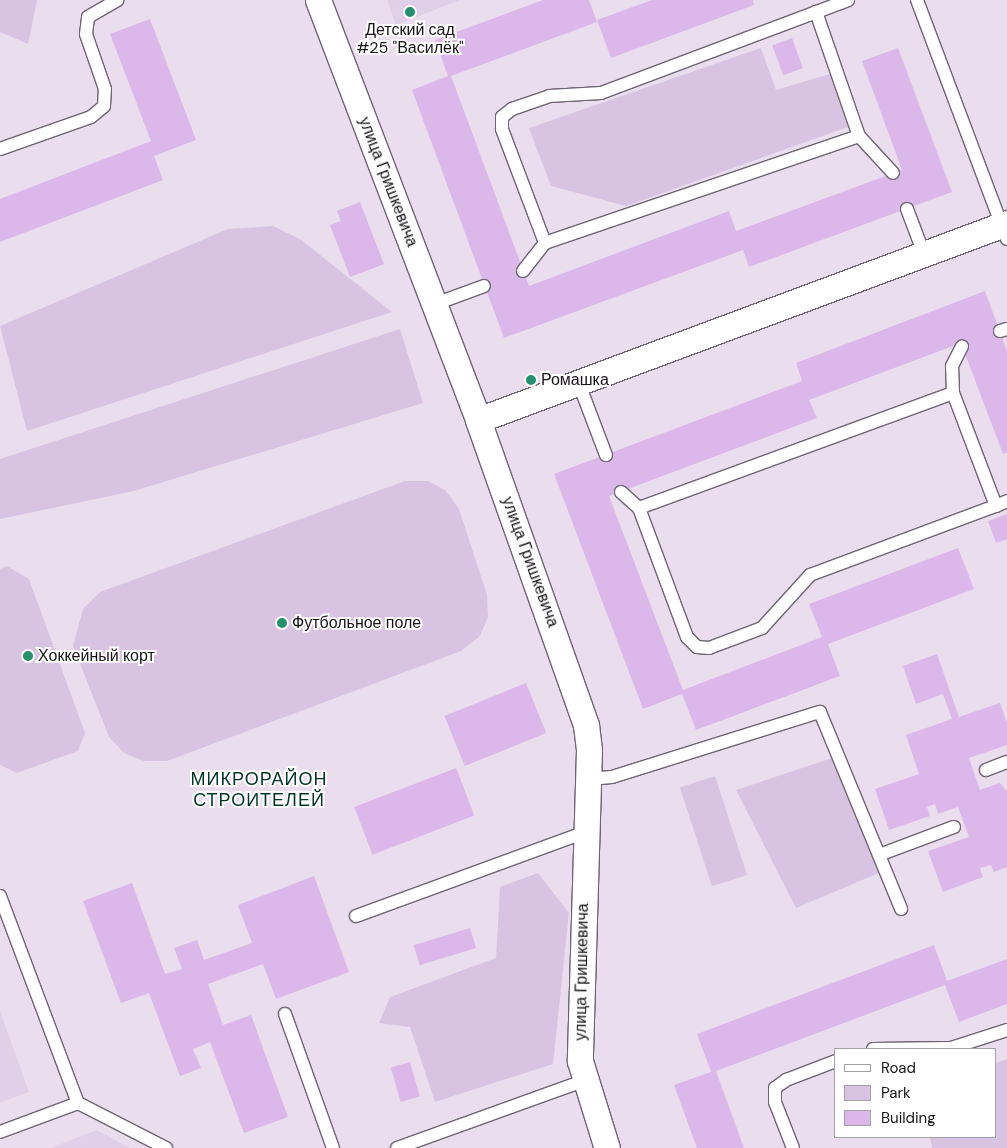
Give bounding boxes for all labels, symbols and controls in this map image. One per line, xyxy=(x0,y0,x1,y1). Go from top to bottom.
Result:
marker: Детский сад #25 "Василёк" xyxy=(404,6,416,18)
place label: Детский сад #25 "Василёк" xyxy=(356,20,464,58)
street label: улица Гришкевича xyxy=(354,114,422,250)
place label: Ромашка xyxy=(541,370,609,390)
marker: Ромашка xyxy=(525,374,537,386)
street label: улица Гришкевича xyxy=(497,494,563,630)
place label: Футбольное поле xyxy=(292,613,421,633)
marker: Футбольное поле xyxy=(276,617,288,629)
place label: Хоккейный корт xyxy=(38,646,155,666)
marker: Хоккейный корт xyxy=(22,650,34,662)
district label: МИКРОРАЙОН СТРОИТЕЛЕЙ xyxy=(189,769,329,812)
street label: улица Гришкевича xyxy=(571,903,593,1041)
legend xyxy=(834,1048,997,1138)
text: Road xyxy=(881,1058,916,1078)
text: Park xyxy=(881,1083,911,1103)
text: Building xyxy=(881,1108,936,1128)

